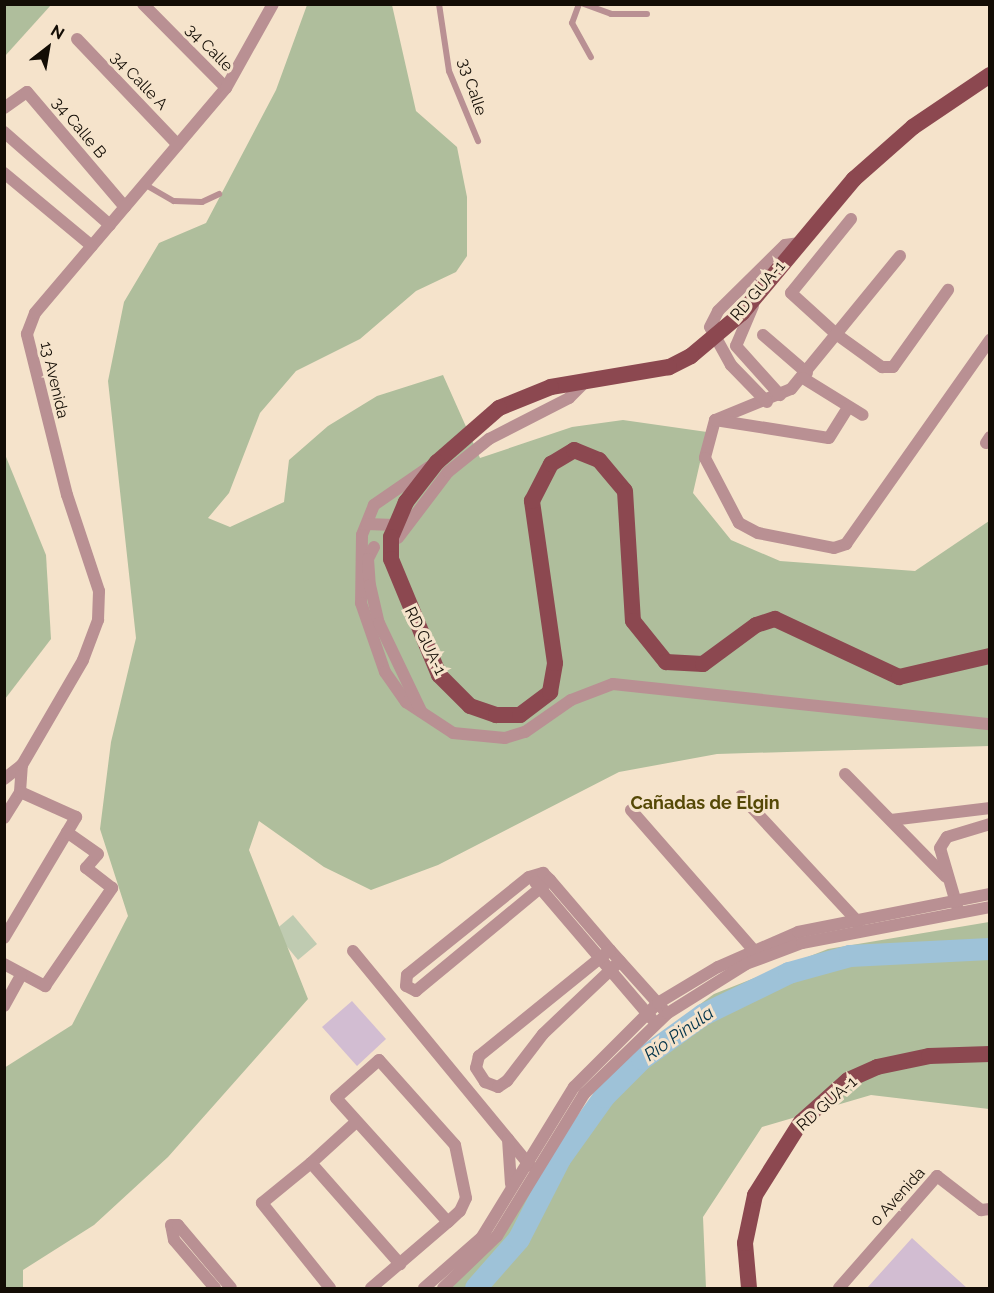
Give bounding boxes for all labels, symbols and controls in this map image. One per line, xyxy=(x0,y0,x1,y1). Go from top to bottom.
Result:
north arrow xyxy=(18,18,78,78)
street label: 34 Calle xyxy=(181,20,237,76)
text: N xyxy=(47,21,68,43)
street label: 34 Calle A xyxy=(106,48,172,114)
street label: 33 Calle xyxy=(454,56,490,118)
street label: 34 Calle B xyxy=(48,94,110,162)
street label: RD GUA-1 xyxy=(727,257,789,325)
street label: 13 Avenida xyxy=(36,339,72,421)
street label: RD GUA-1 xyxy=(400,604,450,678)
district label: Cañadas de Elgin xyxy=(630,792,780,814)
water label: Río Pinula xyxy=(640,1002,718,1066)
street label: RD GUA-1 xyxy=(793,1073,861,1135)
street label: 0 Avenida xyxy=(866,1163,930,1231)

